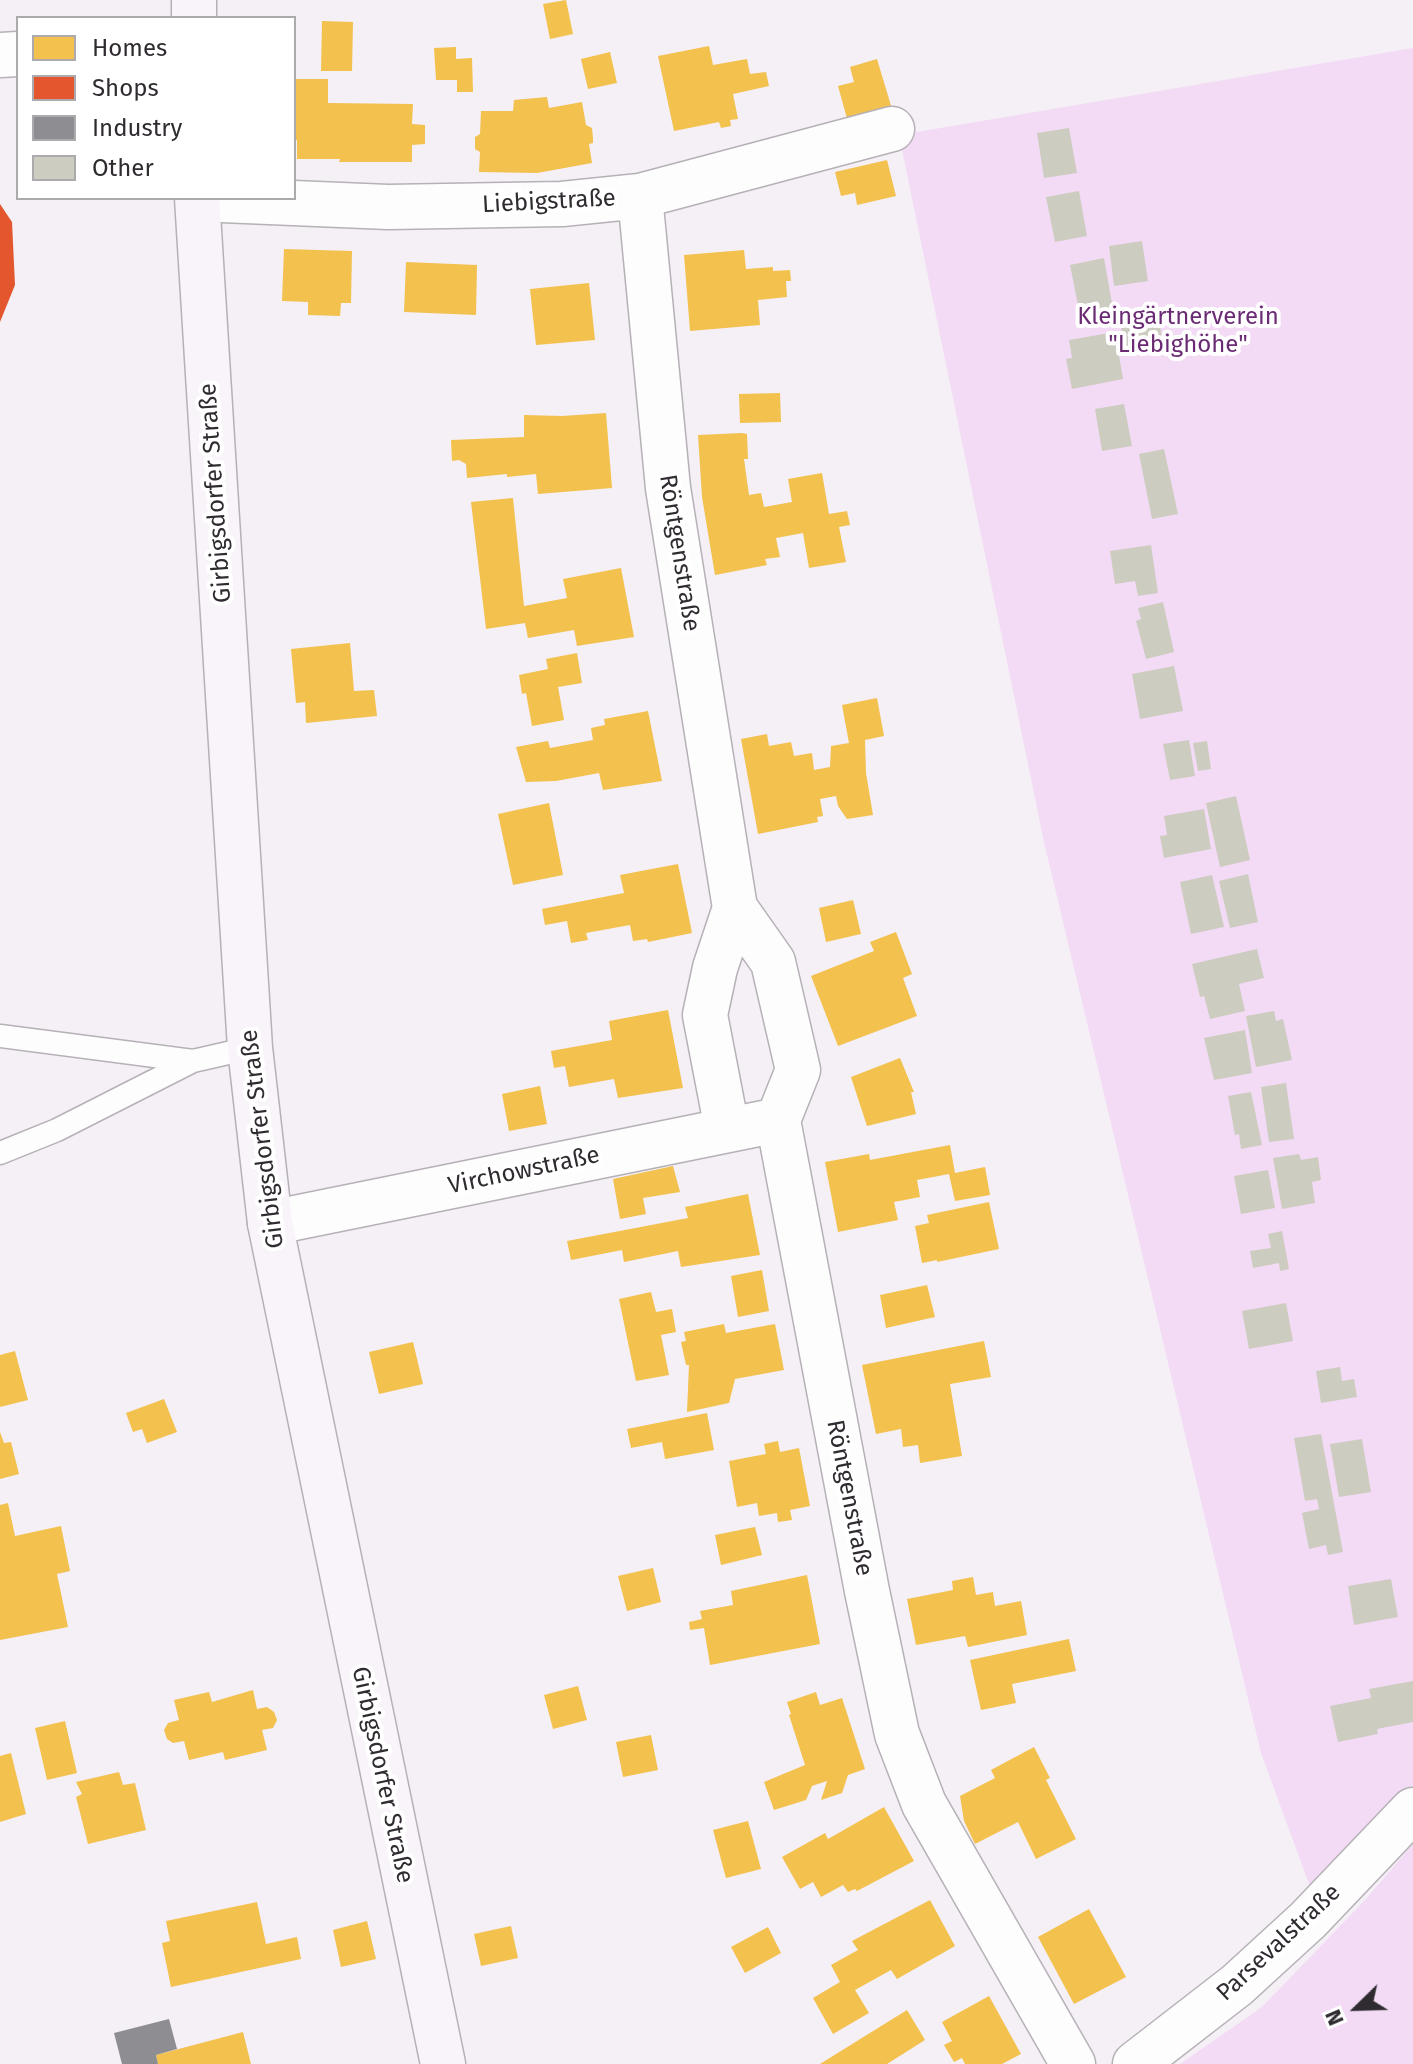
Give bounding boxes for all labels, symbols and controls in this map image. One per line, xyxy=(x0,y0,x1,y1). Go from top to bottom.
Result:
legend xyxy=(16,16,296,200)
text: Homes xyxy=(92,34,167,62)
text: Shops xyxy=(92,74,159,102)
text: Industry xyxy=(92,114,182,142)
text: Other xyxy=(92,154,154,182)
street label: Liebigstraße xyxy=(481,184,617,220)
park label: Kleingärtnerverein "Liebighöhe" xyxy=(1077,303,1279,359)
street label: Girbigsdorfer Straße xyxy=(194,382,238,604)
street label: Röntgenstraße xyxy=(652,472,706,634)
street label: Girbigsdorfer Straße xyxy=(235,1028,291,1250)
street label: Virchowstraße xyxy=(446,1141,602,1201)
street label: Röntgenstraße xyxy=(820,1417,878,1579)
street label: Girbigsdorfer Straße xyxy=(345,1664,419,1886)
street label: Parsevalstraße xyxy=(1211,1878,1347,2008)
north arrow xyxy=(1317,1968,1397,2048)
text: N xyxy=(1319,2006,1350,2030)

